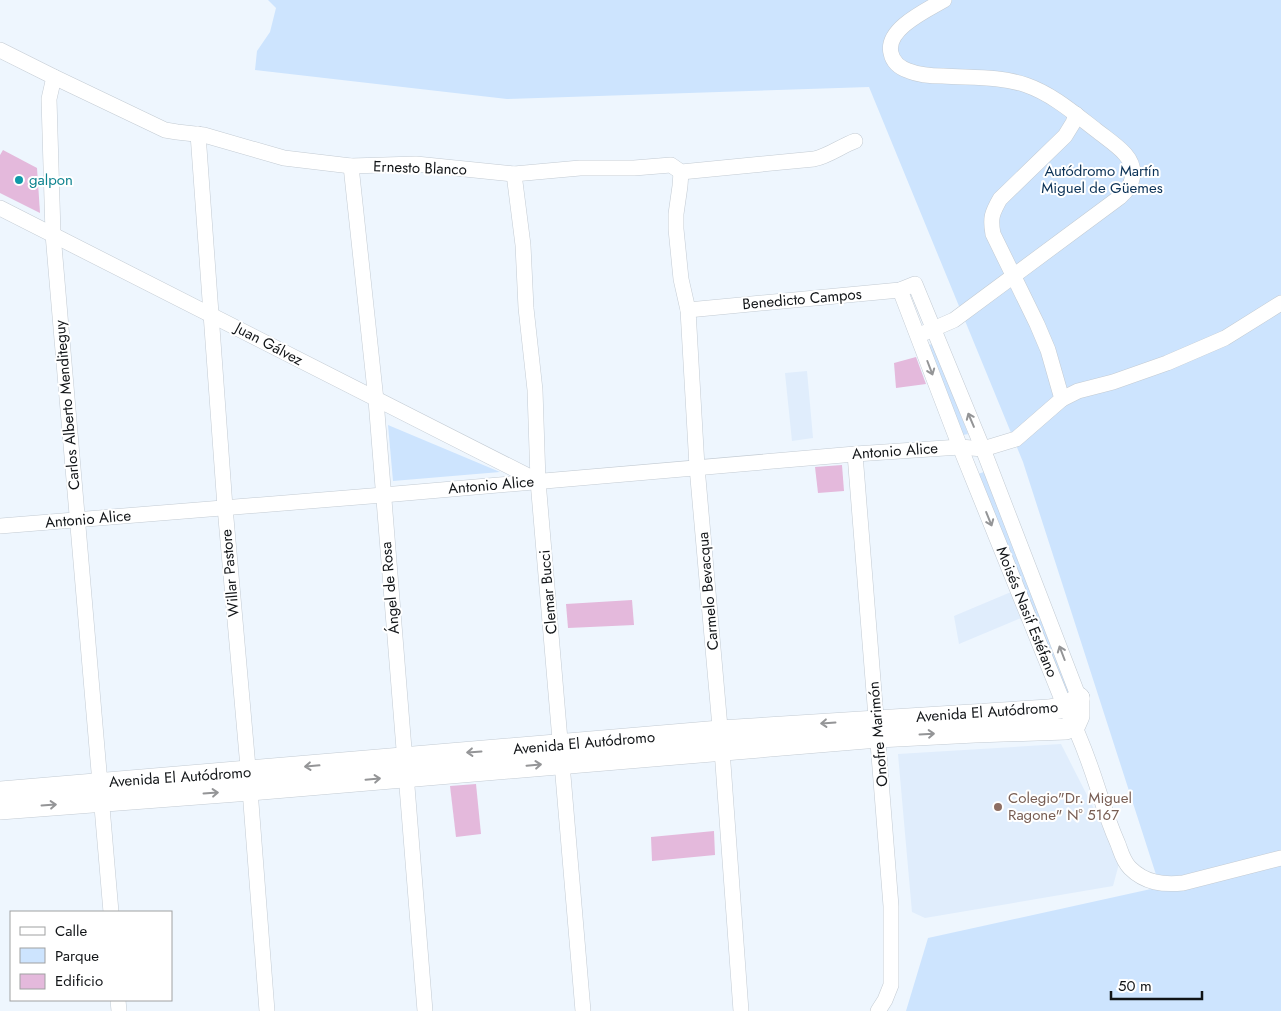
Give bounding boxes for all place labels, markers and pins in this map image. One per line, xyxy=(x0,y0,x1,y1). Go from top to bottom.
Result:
place label: galpon xyxy=(29,169,73,191)
marker: galpon xyxy=(13,174,25,186)
place label: Colegio"Dr. Miguel Ragone" Nº 5167 xyxy=(1008,787,1132,826)
marker: Colegio"Dr. Miguel Ragone" Nº 5167 xyxy=(992,801,1004,813)

